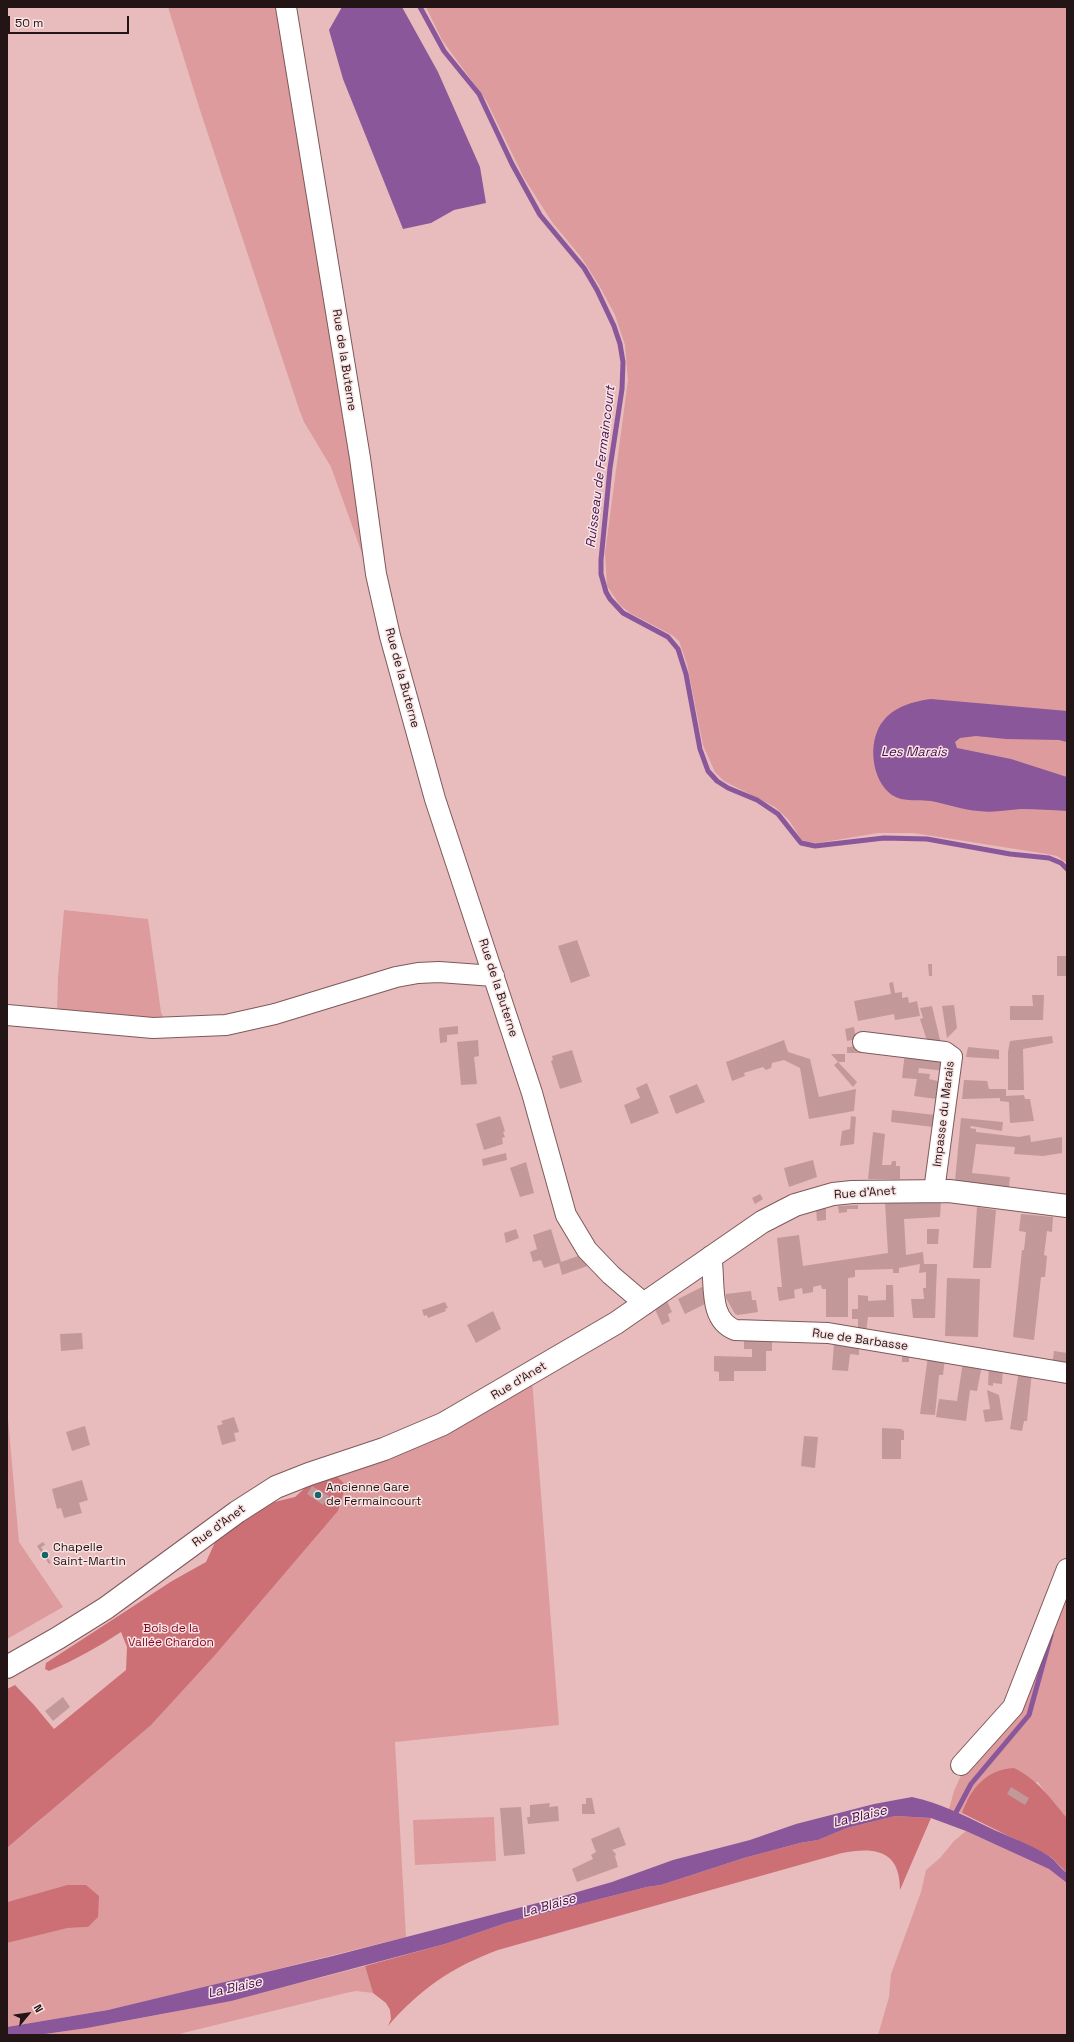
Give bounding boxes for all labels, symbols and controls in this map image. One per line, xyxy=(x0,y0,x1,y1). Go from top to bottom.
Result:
scale bar xyxy=(10,8,131,34)
text: 50 m xyxy=(15,15,43,31)
street label: Rue de la Buterne xyxy=(329,308,359,412)
water label: Ruisseau de Fermaincourt xyxy=(583,385,619,549)
street label: Rue de la Buterne xyxy=(382,627,422,729)
water label: Les Marais xyxy=(881,744,947,760)
street label: Rue de la Buterne xyxy=(475,937,521,1039)
street label: Impasse du Marais xyxy=(930,1060,958,1168)
street label: Rue d'Anet xyxy=(834,1184,896,1202)
street label: Rue de Barbasse xyxy=(811,1326,909,1354)
street label: Rue d'Anet xyxy=(489,1359,549,1403)
place label: Ancienne Gare de Fermaincourt xyxy=(326,1481,421,1509)
marker: Ancienne Gare de Fermaincourt xyxy=(313,1490,323,1500)
street label: Rue d'Anet xyxy=(190,1502,248,1550)
place label: Chapelle Saint-Martin xyxy=(53,1541,126,1569)
marker: Chapelle Saint-Martin xyxy=(40,1550,50,1560)
park label: Bois de la Vallée Chardon xyxy=(128,1622,214,1650)
water label: La Blaise xyxy=(831,1803,889,1831)
water label: La Blaise xyxy=(520,1891,578,1921)
water label: La Blaise xyxy=(206,1974,264,2002)
north arrow xyxy=(8,1994,48,2034)
text: N xyxy=(31,2002,46,2015)

